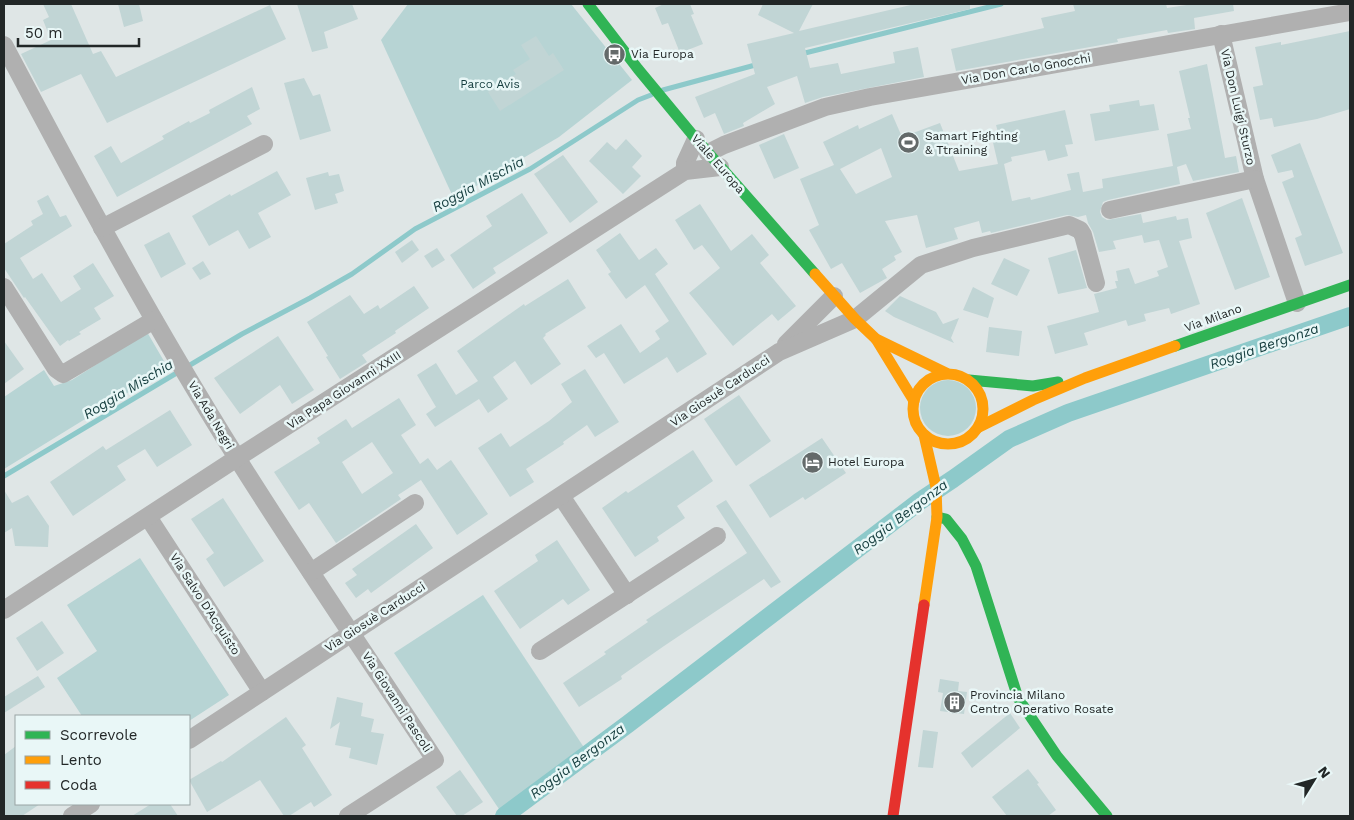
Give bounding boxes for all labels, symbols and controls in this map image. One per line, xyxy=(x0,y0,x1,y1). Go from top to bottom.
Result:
scale bar xyxy=(18,15,139,47)
text: 50 m xyxy=(25,24,62,42)
bus stop icon: Via Europa xyxy=(603,42,627,66)
place label: Via Europa xyxy=(631,47,694,61)
street label: Via Don Luigi Sturzo xyxy=(1218,48,1258,166)
street label: Via Don Carlo Gnocchi xyxy=(960,51,1092,87)
park label: Parco Avis xyxy=(460,77,520,91)
place label: Samart Fighting & Ttraining xyxy=(925,129,1018,157)
sports icon: Samart Fighting & Ttraining xyxy=(897,131,921,155)
street label: Viale Europa xyxy=(689,132,748,196)
water label: Roggia Mischia xyxy=(429,153,527,215)
street label: Via Milano xyxy=(1182,301,1244,335)
water label: Roggia Bergonza xyxy=(1207,320,1321,372)
street label: Via Papa Giovanni XXIII xyxy=(284,348,404,432)
street label: Via Giosuè Carducci xyxy=(668,353,772,429)
water label: Roggia Mischia xyxy=(80,356,176,422)
street label: Via Ada Negri xyxy=(185,378,237,452)
hotel icon: Hotel Europa xyxy=(800,450,824,474)
place label: Hotel Europa xyxy=(828,455,904,469)
water label: Roggia Bergonza xyxy=(850,476,951,558)
street label: Via Salvo D'Acquisto xyxy=(167,551,243,657)
street label: Via Giosuè Carducci xyxy=(322,579,428,655)
street label: Via Giovanni Pascoli xyxy=(359,649,435,755)
place label: Provincia Milano Centro Operativo Rosate xyxy=(970,688,1114,716)
building icon: Provincia Milano Centro Operativo Rosate xyxy=(942,690,966,714)
legend xyxy=(15,715,190,805)
water label: Roggia Bergonza xyxy=(527,720,628,802)
text: Scorrevole xyxy=(60,726,138,744)
text: Lento xyxy=(60,751,102,769)
north arrow xyxy=(1289,755,1339,805)
text: N xyxy=(1315,763,1334,781)
text: Coda xyxy=(60,776,98,794)

